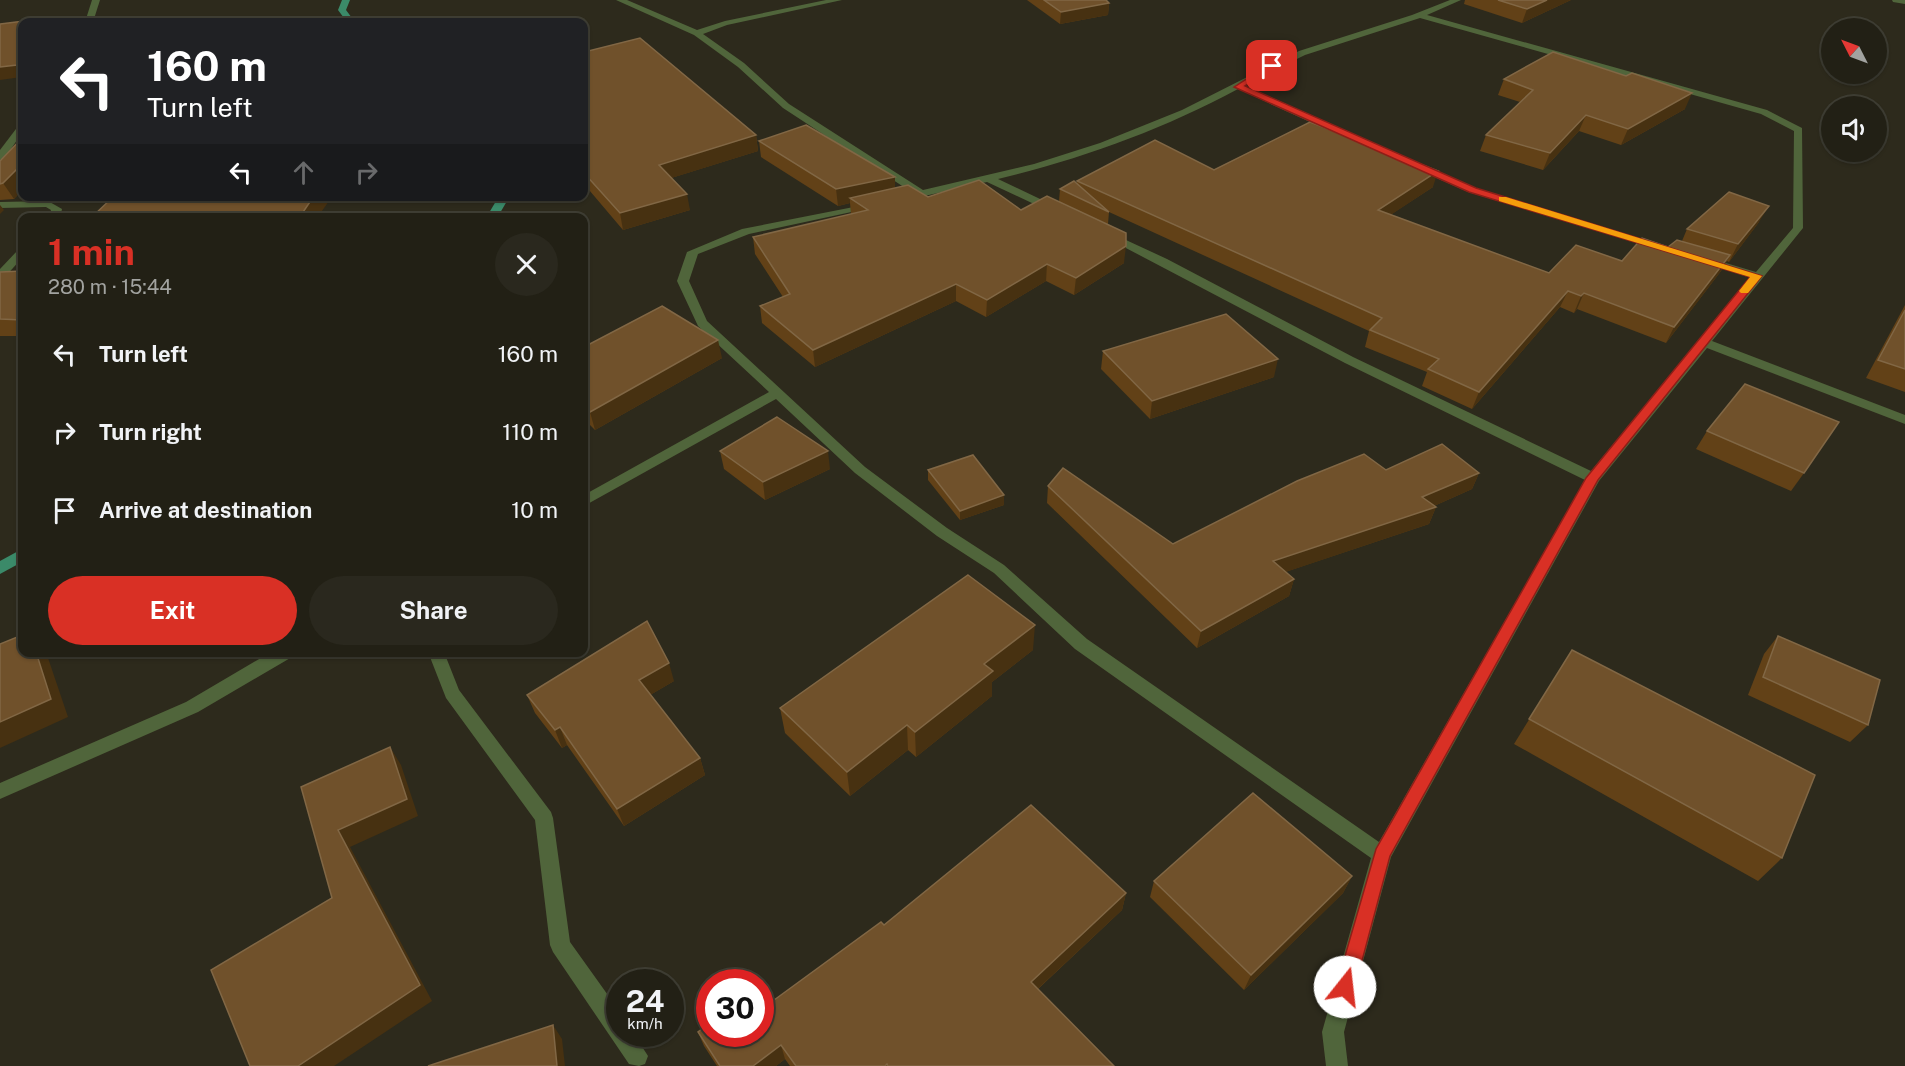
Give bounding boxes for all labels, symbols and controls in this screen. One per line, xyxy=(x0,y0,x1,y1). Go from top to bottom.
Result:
north arrow xyxy=(1821,18,1887,84)
map controls xyxy=(1821,18,1887,162)
pin xyxy=(1246,40,1297,91)
text: 160 m xyxy=(147,41,267,90)
icon: left xyxy=(48,42,126,120)
icon: arrive xyxy=(1255,49,1288,82)
text: Turn left xyxy=(147,91,253,123)
button: sound xyxy=(1821,96,1887,162)
icon: left xyxy=(224,156,257,189)
icon: ahead xyxy=(287,156,320,189)
icon: right xyxy=(350,156,383,189)
text: 1 min xyxy=(48,231,135,273)
button: close xyxy=(495,233,558,296)
text: 280 m · 15:44 xyxy=(48,275,172,299)
icon: left xyxy=(48,338,81,371)
text: Turn left xyxy=(99,341,188,367)
text: 160 m xyxy=(498,341,558,367)
icon: right xyxy=(48,416,81,449)
text: Turn right xyxy=(99,419,202,445)
text: 110 m xyxy=(502,419,558,445)
icon: arrive xyxy=(48,494,81,527)
text: Arrive at destination xyxy=(99,497,312,523)
text: 10 m xyxy=(511,497,558,523)
button: Exit xyxy=(48,576,297,645)
button: Share xyxy=(309,576,558,645)
position arrow xyxy=(1313,955,1377,1019)
speed limit sign: 30 xyxy=(696,969,774,1047)
text: 24 xyxy=(626,983,664,1019)
text: km/h xyxy=(627,1015,663,1032)

